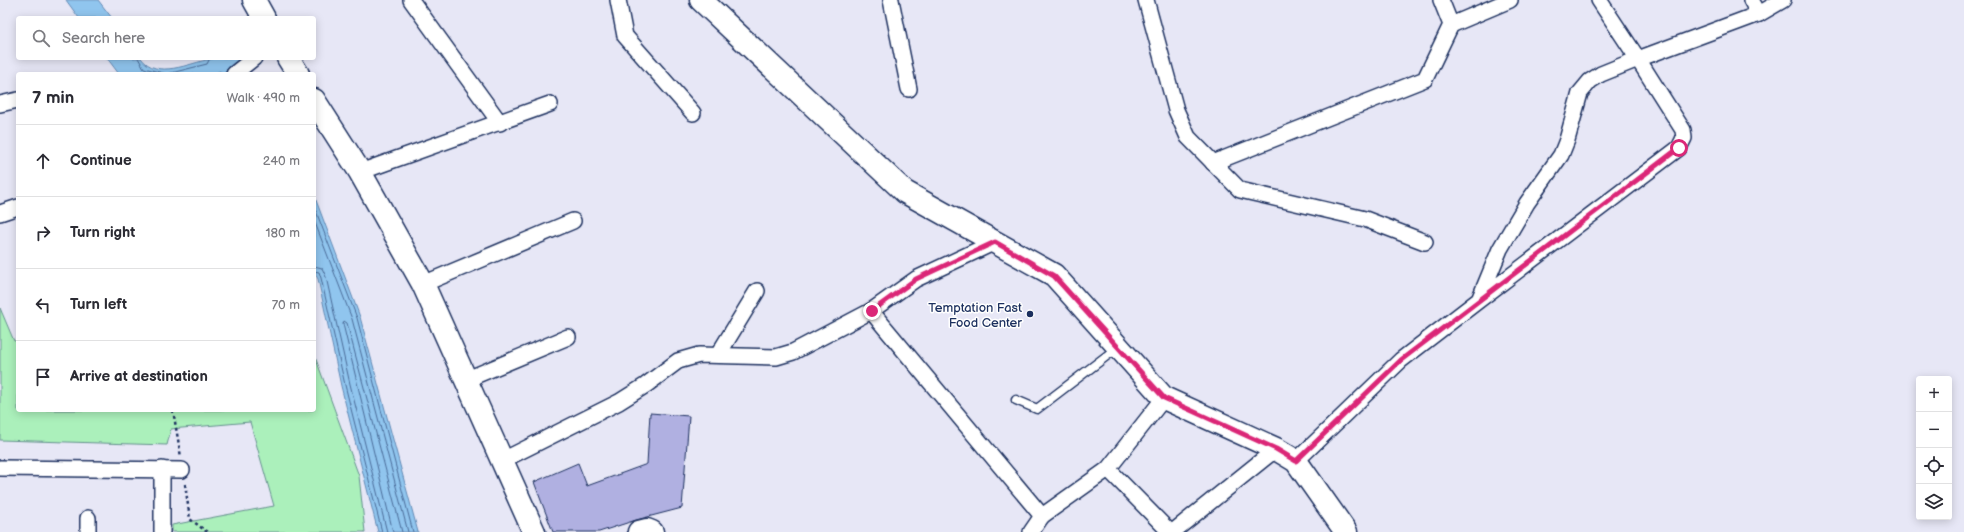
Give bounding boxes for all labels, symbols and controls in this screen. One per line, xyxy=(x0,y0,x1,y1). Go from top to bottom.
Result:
search box xyxy=(16,16,316,60)
icon: search xyxy=(30,27,52,49)
text: Search here xyxy=(62,29,145,48)
text: 7 min xyxy=(32,88,74,108)
text: Walk · 490 m xyxy=(226,90,300,106)
route start xyxy=(1670,139,1688,157)
icon: ahead xyxy=(32,150,54,172)
text: Continue xyxy=(70,151,132,170)
text: 240 m xyxy=(263,153,300,169)
icon: right xyxy=(32,222,54,244)
text: Turn right xyxy=(70,223,135,242)
text: 180 m xyxy=(265,225,300,241)
icon: left xyxy=(32,294,54,316)
text: Turn left xyxy=(70,295,127,314)
text: 70 m xyxy=(272,297,300,313)
place label: Temptation Fast Food Center xyxy=(928,300,1022,331)
route end xyxy=(863,302,881,320)
marker: Temptation Fast Food Center xyxy=(1025,309,1035,319)
icon: arrive xyxy=(32,366,54,388)
text: Arrive at destination xyxy=(70,367,208,386)
map controls xyxy=(1916,376,1952,520)
button: + xyxy=(1916,376,1952,412)
button: − xyxy=(1916,412,1952,448)
button: locate xyxy=(1916,448,1952,484)
button: layers xyxy=(1916,484,1952,520)

